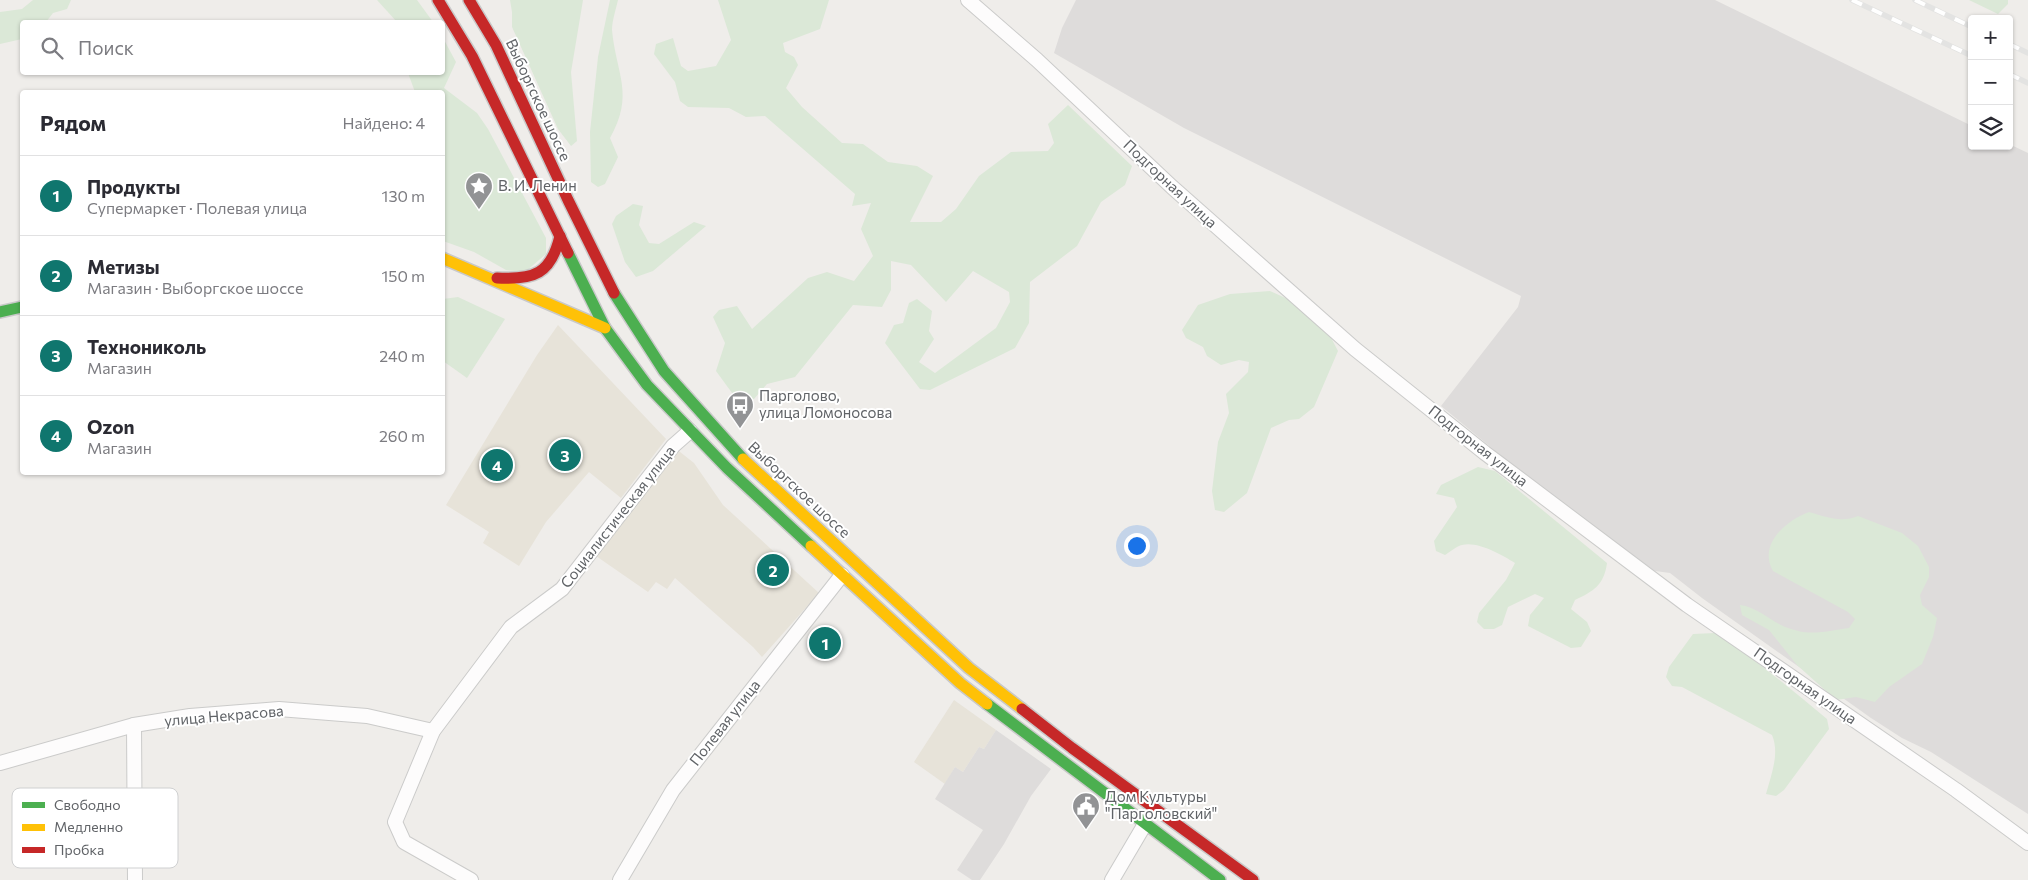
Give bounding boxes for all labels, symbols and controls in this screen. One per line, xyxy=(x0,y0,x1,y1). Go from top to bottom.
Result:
map controls xyxy=(1968,15,2013,150)
button: + xyxy=(1968,15,2013,60)
search box xyxy=(20,20,445,75)
icon: search xyxy=(38,34,66,62)
text: Поиск xyxy=(78,36,134,59)
street label: Выборгское шоссе xyxy=(503,36,575,164)
button: − xyxy=(1968,60,2013,105)
button: layers xyxy=(1968,105,2013,150)
text: Рядом xyxy=(40,110,106,135)
text: Найдено: 4 xyxy=(343,113,425,132)
street label: Подгорная улица xyxy=(1120,135,1221,231)
place icon: В. И. Ленин xyxy=(464,171,494,210)
text: Продукты xyxy=(87,175,180,198)
place label: В. И. Ленин xyxy=(498,176,577,194)
text: 1 xyxy=(52,186,60,205)
text: 130 m xyxy=(382,186,425,205)
text: Супермаркет · Полевая улица xyxy=(87,198,307,217)
text: Метизы xyxy=(87,255,160,278)
text: 2 xyxy=(51,266,61,285)
text: 150 m xyxy=(382,266,425,285)
text: Магазин · Выборгское шоссе xyxy=(87,278,303,297)
text: Технониколь xyxy=(87,335,206,358)
text: 3 xyxy=(51,346,61,365)
text: 240 m xyxy=(379,346,425,365)
text: Магазин xyxy=(87,358,152,377)
place label: Парголово, улица Ломоносова xyxy=(759,386,892,421)
bus stop icon: Парголово, улица Ломоносова xyxy=(725,390,755,429)
street label: Подгорная улица xyxy=(1425,401,1532,490)
text: Ozon xyxy=(87,415,135,438)
text: 4 xyxy=(51,426,61,445)
text: 260 m xyxy=(379,426,425,445)
pin: 3 xyxy=(549,436,581,474)
street label: Выборгское шоссе xyxy=(745,437,854,541)
text: Магазин xyxy=(87,438,152,457)
street label: Социалистическая улица xyxy=(556,442,678,591)
pin: 4 xyxy=(481,446,513,484)
your location xyxy=(1124,533,1150,559)
pin: 2 xyxy=(757,551,789,589)
pin: 1 xyxy=(809,624,841,662)
street label: Подгорная улица xyxy=(1751,643,1860,727)
street label: Полевая улица xyxy=(685,676,763,769)
street label: улица Некрасова xyxy=(163,701,284,729)
place label: Дом Культуры "Парголовский" xyxy=(1105,787,1217,822)
legend xyxy=(12,788,178,868)
public building icon: Дом Культуры "Парголовский" xyxy=(1071,791,1101,830)
text: Свободно xyxy=(54,796,121,813)
text: Медленно xyxy=(54,818,123,835)
text: Пробка xyxy=(54,841,104,858)

